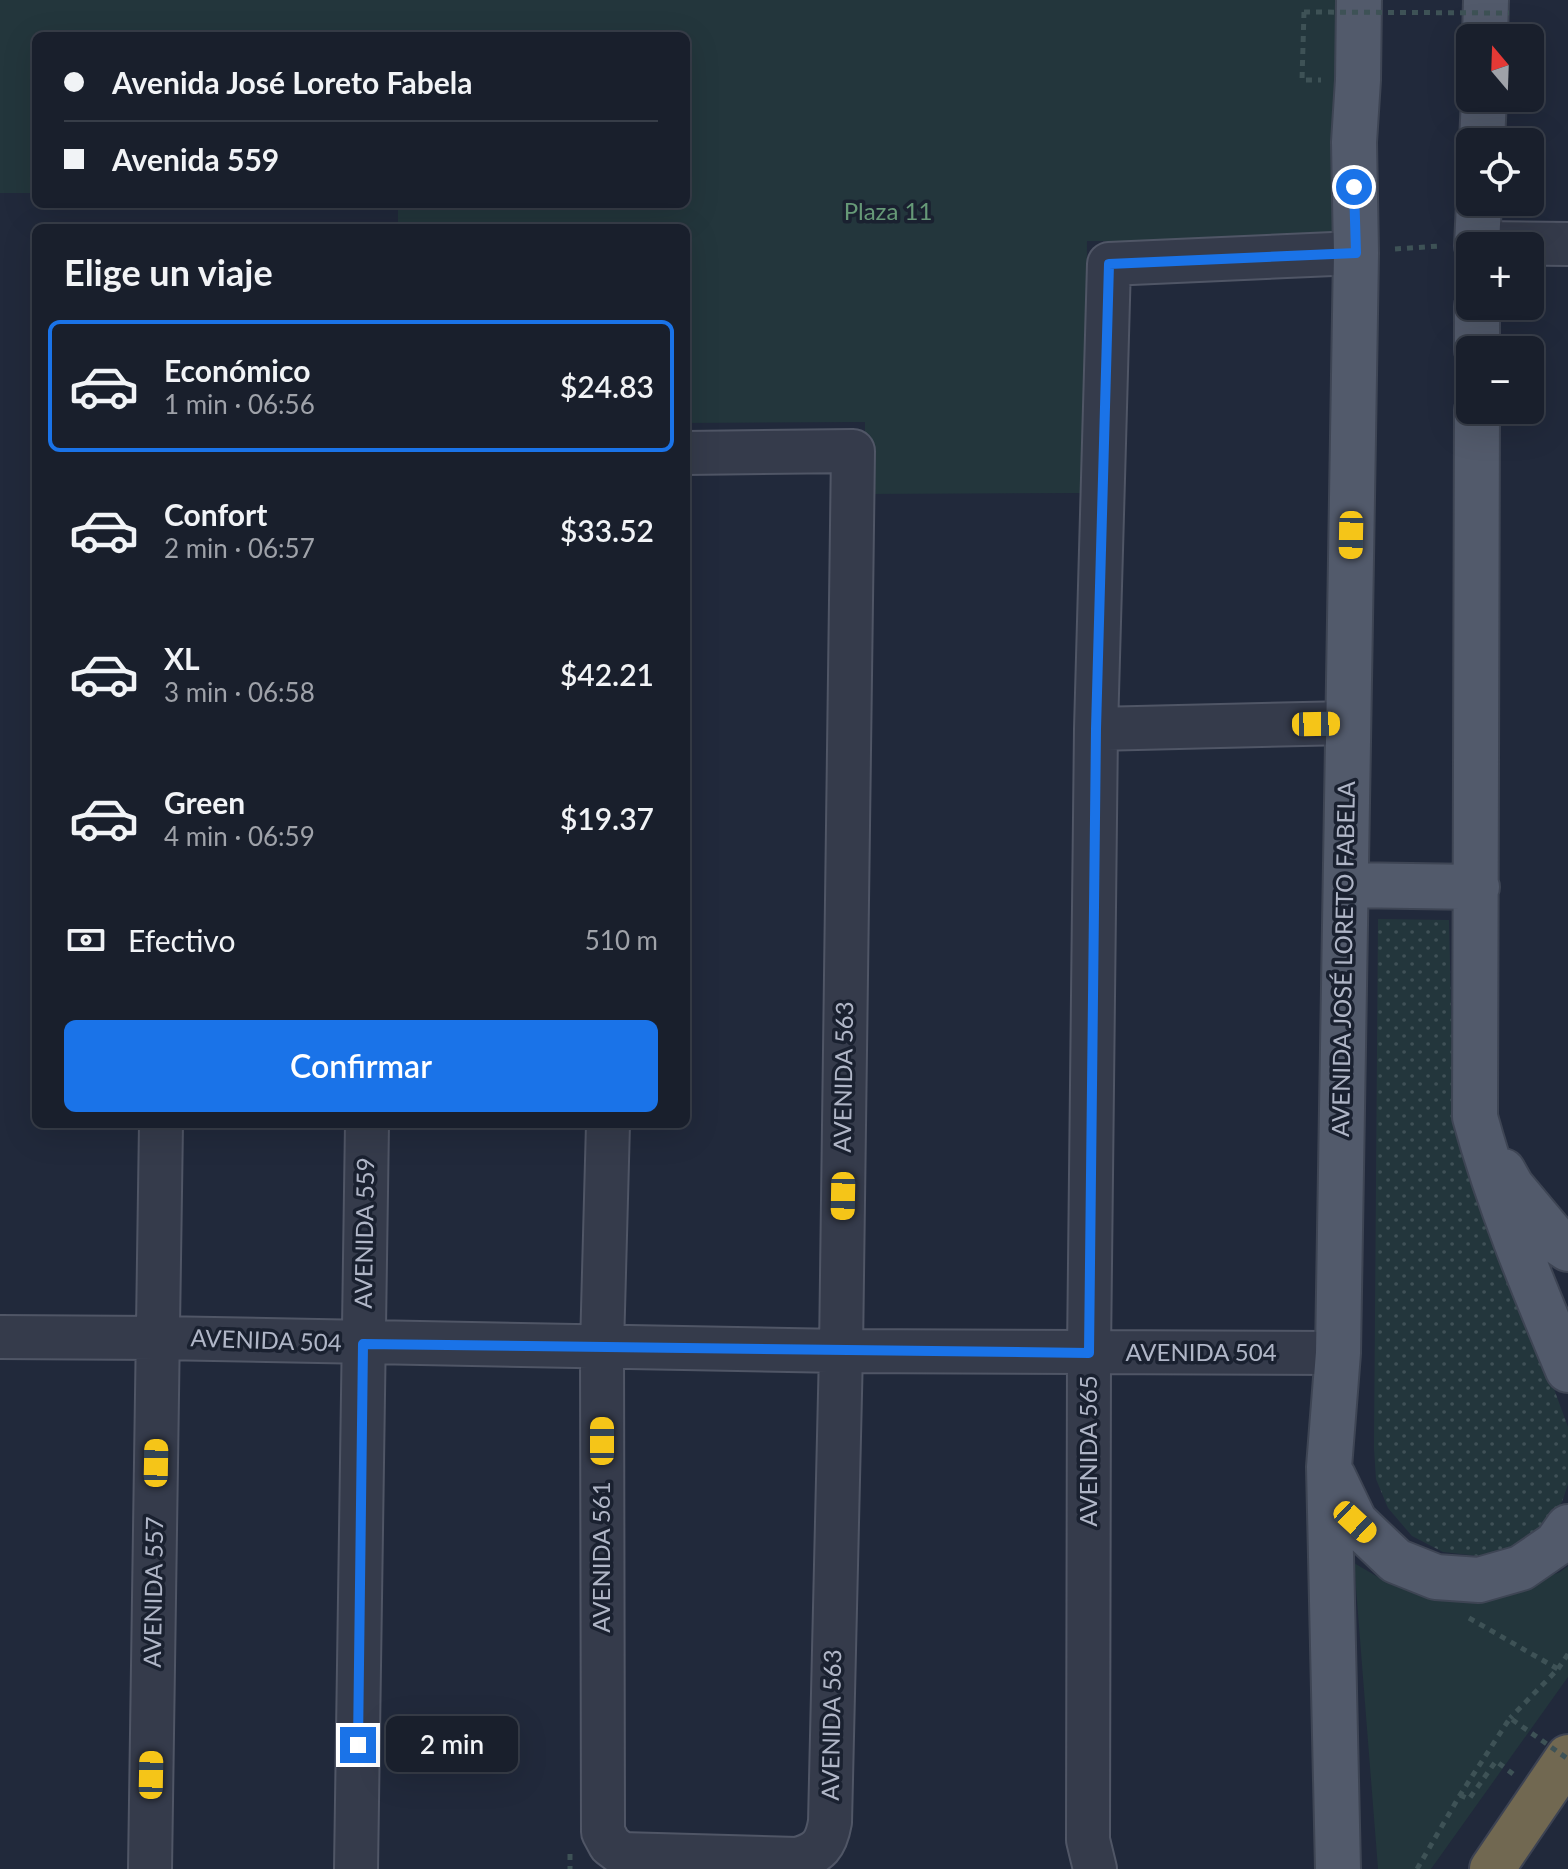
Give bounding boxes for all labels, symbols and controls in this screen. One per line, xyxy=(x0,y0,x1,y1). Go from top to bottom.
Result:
north arrow xyxy=(1456,24,1544,112)
map controls xyxy=(1456,24,1544,424)
text: Avenida José Loreto Fabela xyxy=(112,64,472,100)
button: locate xyxy=(1456,128,1544,216)
text: Avenida 559 xyxy=(112,141,279,177)
route start xyxy=(1336,169,1372,205)
park label: Plaza 11 xyxy=(844,196,932,225)
button: + xyxy=(1456,232,1544,320)
text: Elige un viaje xyxy=(64,250,273,294)
button: − xyxy=(1456,336,1544,424)
icon: car xyxy=(68,350,140,422)
text: Económico xyxy=(164,352,310,388)
text: $24.83 xyxy=(560,368,654,404)
text: 1 min · 06:56 xyxy=(164,388,315,420)
icon: car xyxy=(68,494,140,566)
text: Confort xyxy=(164,496,267,532)
car xyxy=(1339,511,1363,559)
text: $33.52 xyxy=(560,512,654,548)
text: 2 min · 06:57 xyxy=(164,532,315,564)
icon: car xyxy=(68,638,140,710)
text: XL xyxy=(164,640,200,676)
text: $42.21 xyxy=(560,656,654,692)
text: 3 min · 06:58 xyxy=(164,676,315,708)
car xyxy=(1292,712,1340,736)
street label: AVENIDA JOSÉ LORETO FABELA xyxy=(1325,780,1360,1137)
icon: car xyxy=(68,782,140,854)
text: Green xyxy=(164,784,245,820)
text: $19.37 xyxy=(560,800,654,836)
text: 4 min · 06:59 xyxy=(164,820,315,852)
icon: cash xyxy=(64,918,108,962)
text: Efectivo xyxy=(128,922,235,958)
text: 510 m xyxy=(585,924,658,956)
street label: AVENIDA 563 xyxy=(827,1001,858,1153)
button: Confirmar xyxy=(64,1020,658,1112)
street label: AVENIDA 559 xyxy=(348,1157,379,1309)
car xyxy=(831,1172,855,1220)
street label: AVENIDA 504 xyxy=(190,1322,342,1357)
street label: AVENIDA 504 xyxy=(1125,1337,1277,1366)
street label: AVENIDA 565 xyxy=(1073,1375,1102,1527)
car xyxy=(590,1417,614,1465)
car xyxy=(144,1439,168,1487)
street label: AVENIDA 561 xyxy=(586,1481,615,1633)
car xyxy=(1329,1497,1381,1547)
street label: AVENIDA 557 xyxy=(137,1516,168,1668)
street label: AVENIDA 563 xyxy=(815,1649,846,1801)
callout: 2 min xyxy=(386,1717,518,1773)
route end xyxy=(340,1727,376,1763)
text: 2 min xyxy=(420,1728,484,1760)
car xyxy=(139,1751,163,1799)

